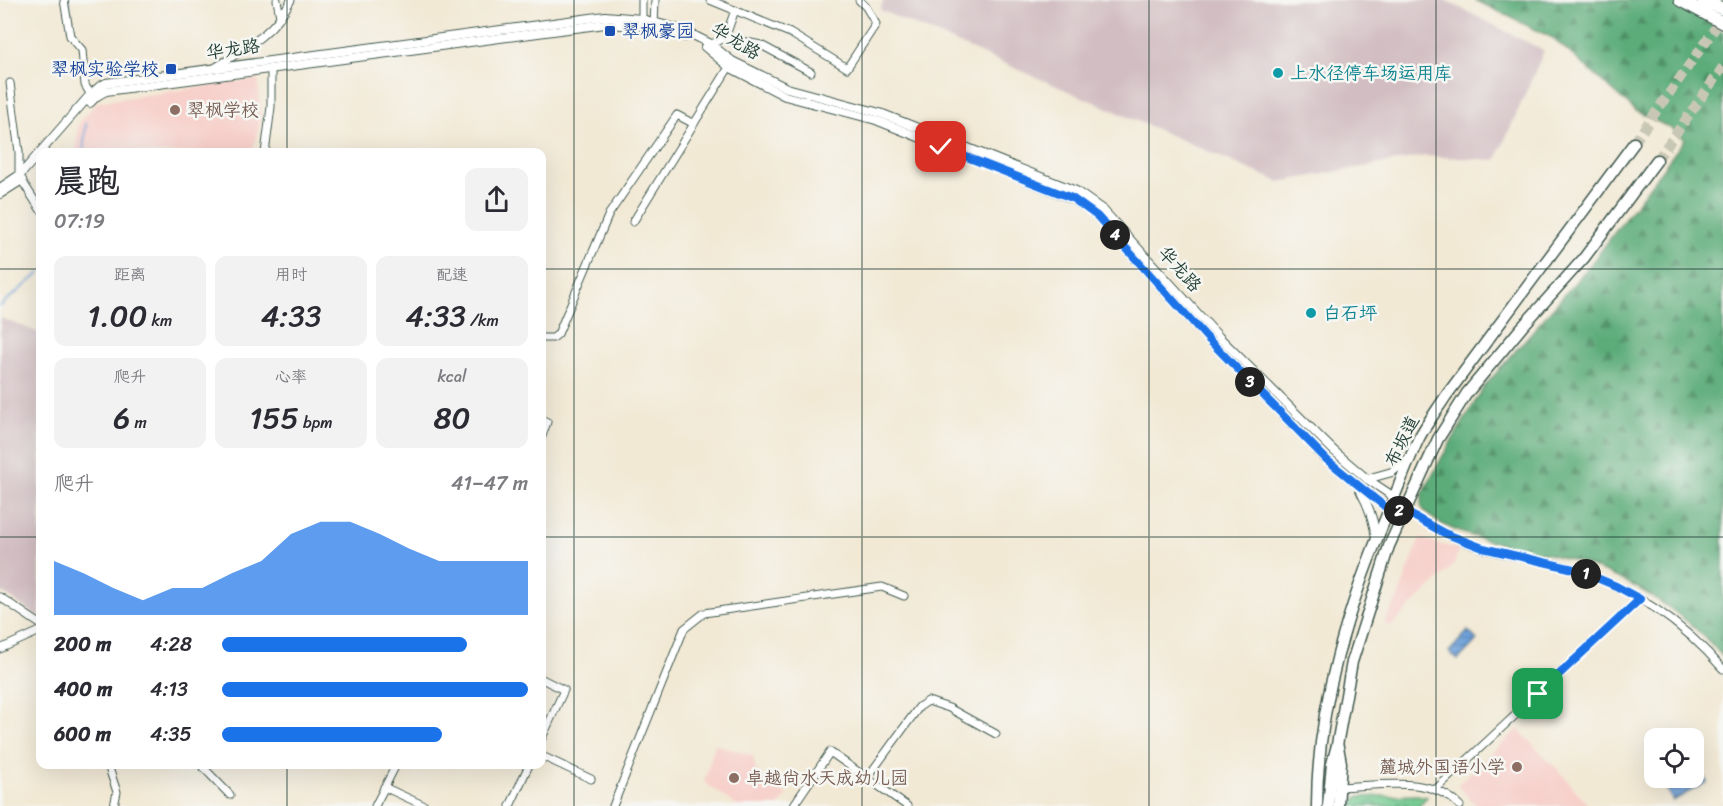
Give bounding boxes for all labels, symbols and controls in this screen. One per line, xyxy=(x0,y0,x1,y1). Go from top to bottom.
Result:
street label: 华龙路 xyxy=(705,13,767,69)
place label: 翠枫豪园 xyxy=(622,15,694,47)
marker: 翠枫豪园 xyxy=(603,24,617,38)
street label: 华龙路 xyxy=(204,29,262,69)
place label: 翠枫实验学校 xyxy=(51,53,159,85)
place label: 上水径停车场运用库 xyxy=(1290,57,1452,89)
marker: 翠枫实验学校 xyxy=(164,62,178,76)
marker: 上水径停车场运用库 xyxy=(1271,66,1285,80)
place label: 翠枫学校 xyxy=(187,94,259,126)
marker: 翠枫学校 xyxy=(168,103,182,117)
pin xyxy=(915,121,966,172)
icon: check xyxy=(924,130,957,163)
text: 晨跑 xyxy=(54,152,120,210)
button: share xyxy=(465,168,528,231)
text: 07:19 xyxy=(54,204,105,239)
pin: 4 xyxy=(1100,220,1130,250)
text: 4 xyxy=(1110,220,1120,249)
street label: 华龙路 xyxy=(1150,238,1210,300)
text: 距离 xyxy=(114,260,146,289)
text: 用时 xyxy=(275,260,307,289)
text: 配速 xyxy=(436,260,468,289)
text: 1.00 xyxy=(88,289,147,343)
text: 4:33 xyxy=(261,289,321,343)
text: 4:33 xyxy=(405,289,466,343)
place label: 白石坪 xyxy=(1323,297,1378,329)
text: km xyxy=(147,306,172,335)
text: /km xyxy=(466,306,499,335)
marker: 白石坪 xyxy=(1304,306,1318,320)
text: 爬升 xyxy=(114,362,146,391)
text: 心率 xyxy=(275,362,307,391)
text: kcal xyxy=(437,362,467,391)
pin: 3 xyxy=(1235,367,1265,397)
text: 3 xyxy=(1246,367,1254,396)
text: 6 xyxy=(113,391,130,445)
text: 155 xyxy=(249,391,299,445)
text: 80 xyxy=(433,391,471,445)
text: m xyxy=(130,408,147,437)
text: bpm xyxy=(299,408,333,437)
street label: 布坂道 xyxy=(1376,410,1428,472)
text: 爬升 xyxy=(54,466,94,501)
text: 41–47 m xyxy=(451,466,528,501)
pin: 2 xyxy=(1384,496,1414,526)
text: 2 xyxy=(1394,496,1404,525)
pin: 1 xyxy=(1571,559,1601,589)
text: 1 xyxy=(1583,559,1589,588)
text: 200 m xyxy=(54,627,111,662)
text: 4:28 xyxy=(150,627,192,662)
pin xyxy=(1512,668,1563,719)
text: 400 m xyxy=(54,672,112,707)
text: 4:13 xyxy=(150,672,188,707)
icon: arrive xyxy=(1521,677,1554,710)
text: 600 m xyxy=(54,717,111,752)
text: 4:35 xyxy=(150,717,192,752)
map controls xyxy=(1644,728,1704,788)
button: locate xyxy=(1644,728,1704,788)
place label: 麓城外国语小学 xyxy=(1379,751,1505,783)
marker: 麓城外国语小学 xyxy=(1510,760,1524,774)
place label: 卓越尚水天成幼儿园 xyxy=(746,762,908,794)
marker: 卓越尚水天成幼儿园 xyxy=(727,771,741,785)

